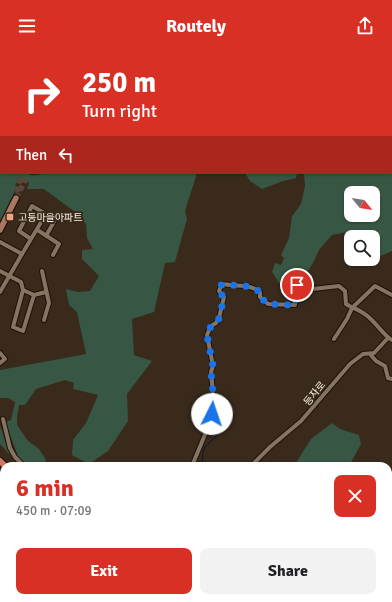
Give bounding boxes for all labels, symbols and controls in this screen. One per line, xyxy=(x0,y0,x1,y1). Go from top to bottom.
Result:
icon: menu xyxy=(16,15,38,37)
text: Routely xyxy=(166,15,226,37)
icon: share xyxy=(354,15,376,37)
text: 250 m xyxy=(82,66,156,100)
icon: right xyxy=(16,68,68,120)
text: Turn right xyxy=(82,100,157,122)
icon: left xyxy=(55,144,77,166)
text: Then xyxy=(16,146,47,164)
north arrow xyxy=(344,186,380,222)
map controls xyxy=(344,186,380,266)
marker: 고등마을아파트 xyxy=(5,212,15,222)
place label: 고등마을아파트 xyxy=(18,212,82,224)
button: search xyxy=(344,230,380,266)
pin xyxy=(280,268,314,302)
icon: arrive xyxy=(286,274,308,296)
street label: 등자로 xyxy=(301,379,328,408)
position arrow xyxy=(191,393,233,435)
text: 6 min xyxy=(16,473,74,503)
button: close xyxy=(334,475,376,517)
text: 450 m · 07:09 xyxy=(16,503,92,519)
button: Exit xyxy=(16,548,192,594)
button: Share xyxy=(200,548,376,594)

